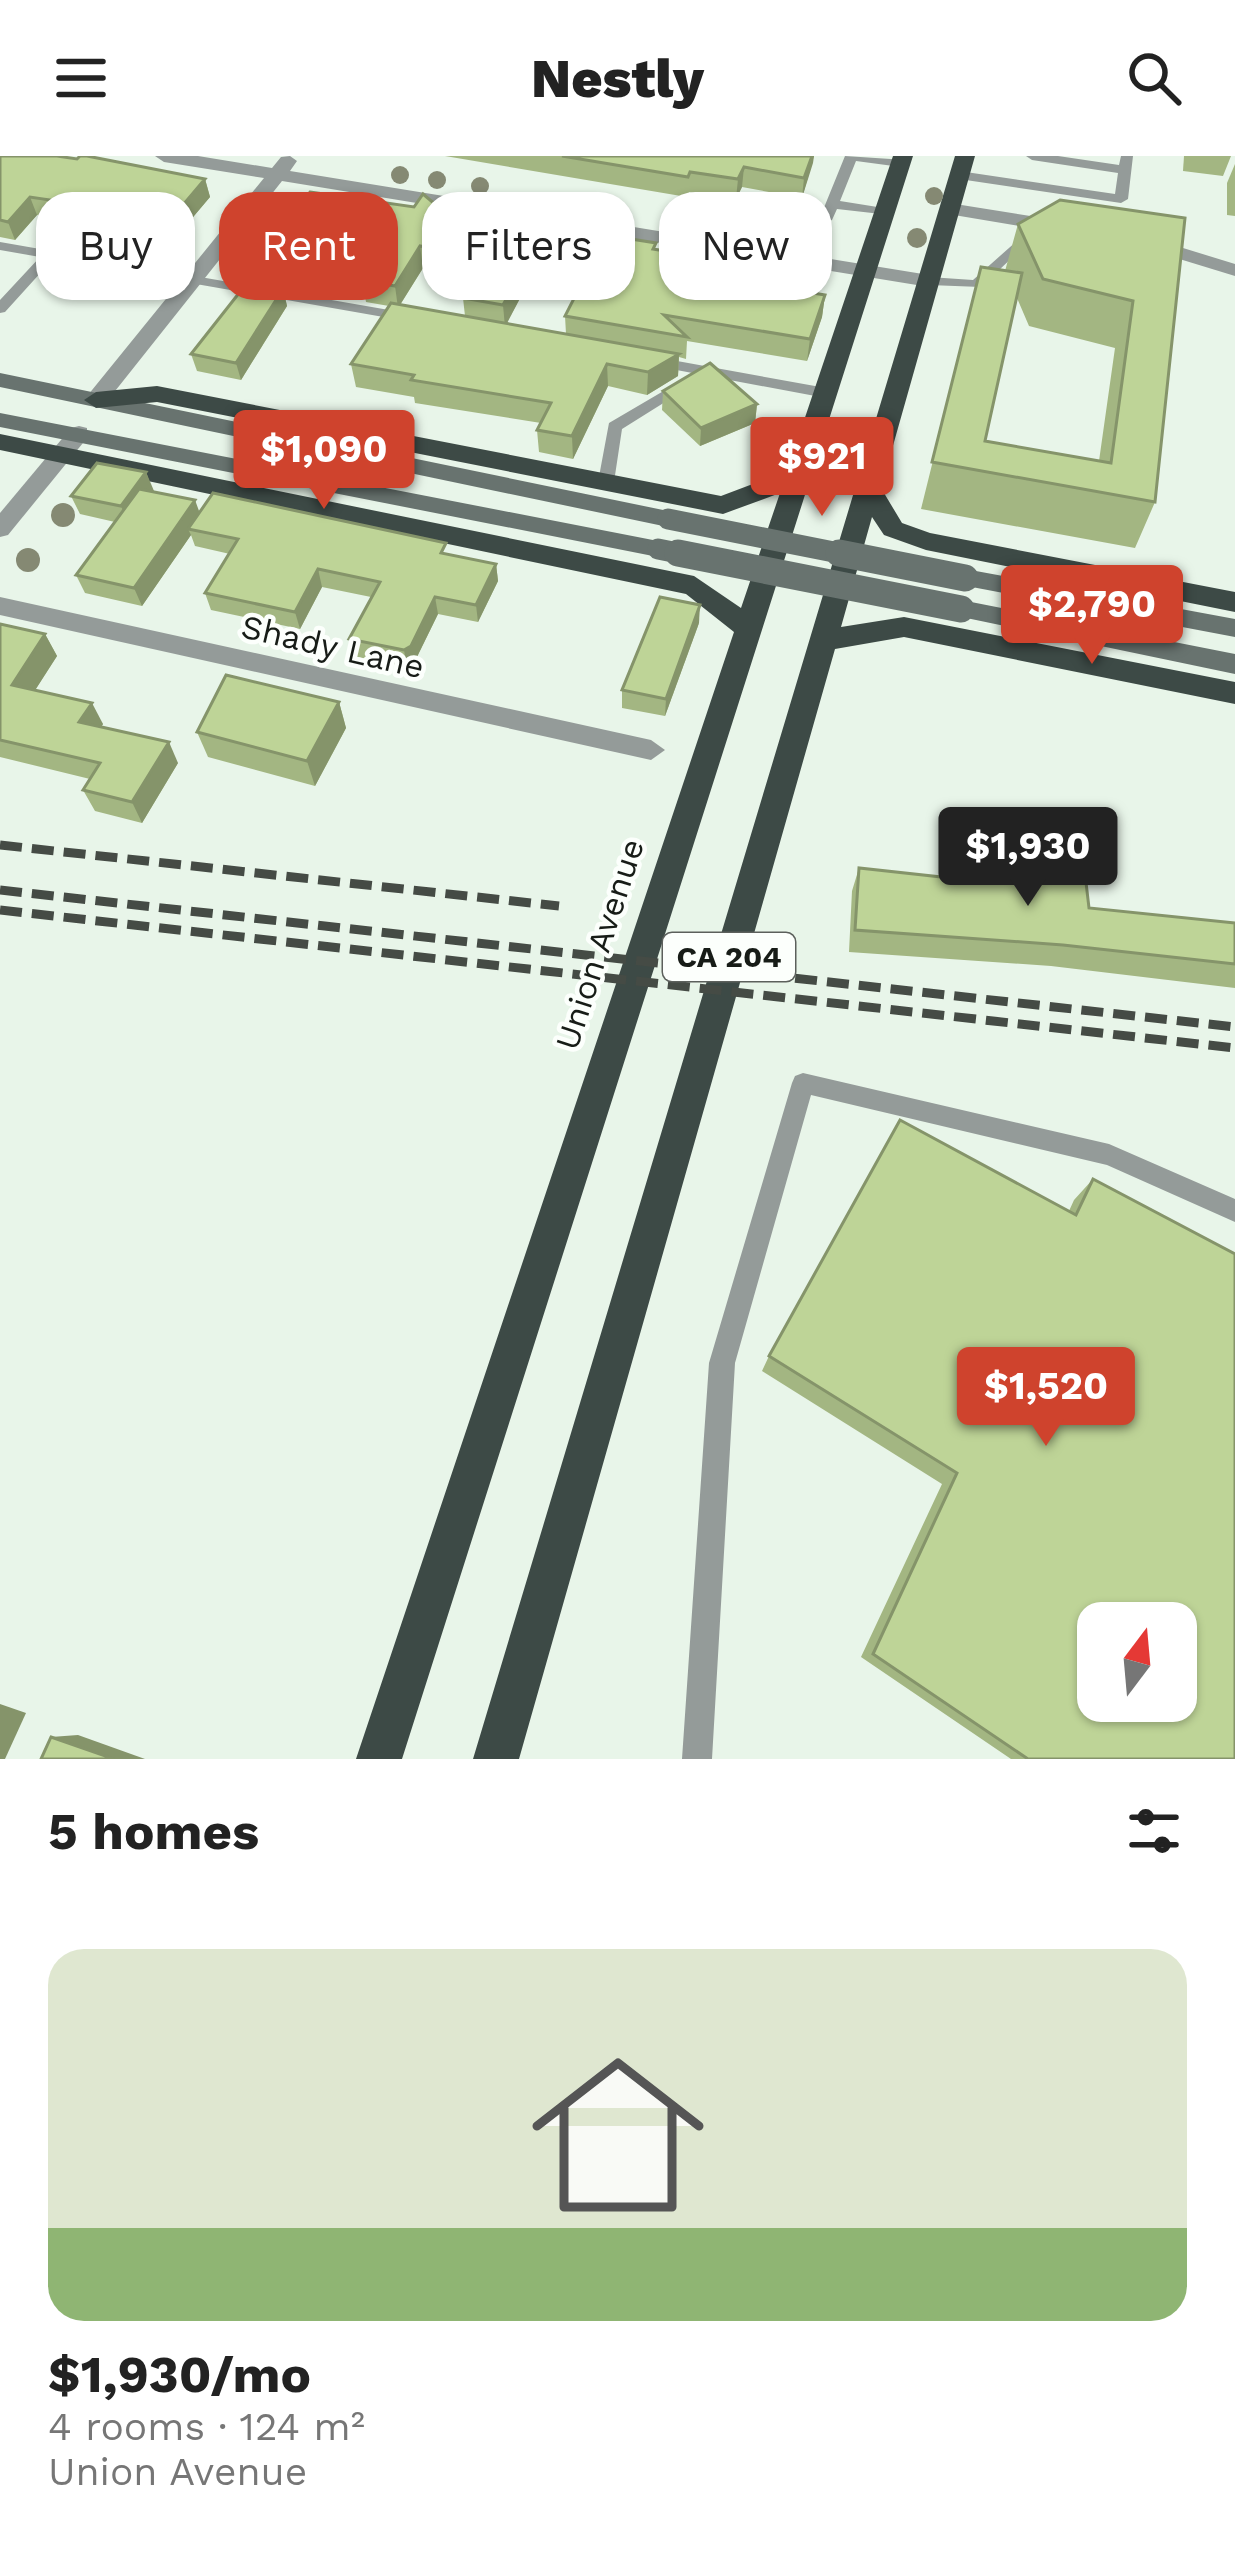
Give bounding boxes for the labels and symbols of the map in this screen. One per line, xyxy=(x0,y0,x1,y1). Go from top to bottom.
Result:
pin: $1,090 xyxy=(226,410,422,512)
pin: $921 xyxy=(751,417,893,519)
pin: $2,790 xyxy=(994,565,1190,667)
street label: Shady Lane xyxy=(238,607,428,686)
pin: $1,930 xyxy=(930,807,1126,909)
street label: Union Avenue xyxy=(547,834,652,1054)
road number: CA 204 xyxy=(663,933,795,981)
pin: $1,520 xyxy=(948,1347,1144,1449)
north arrow xyxy=(1077,1602,1197,1722)

